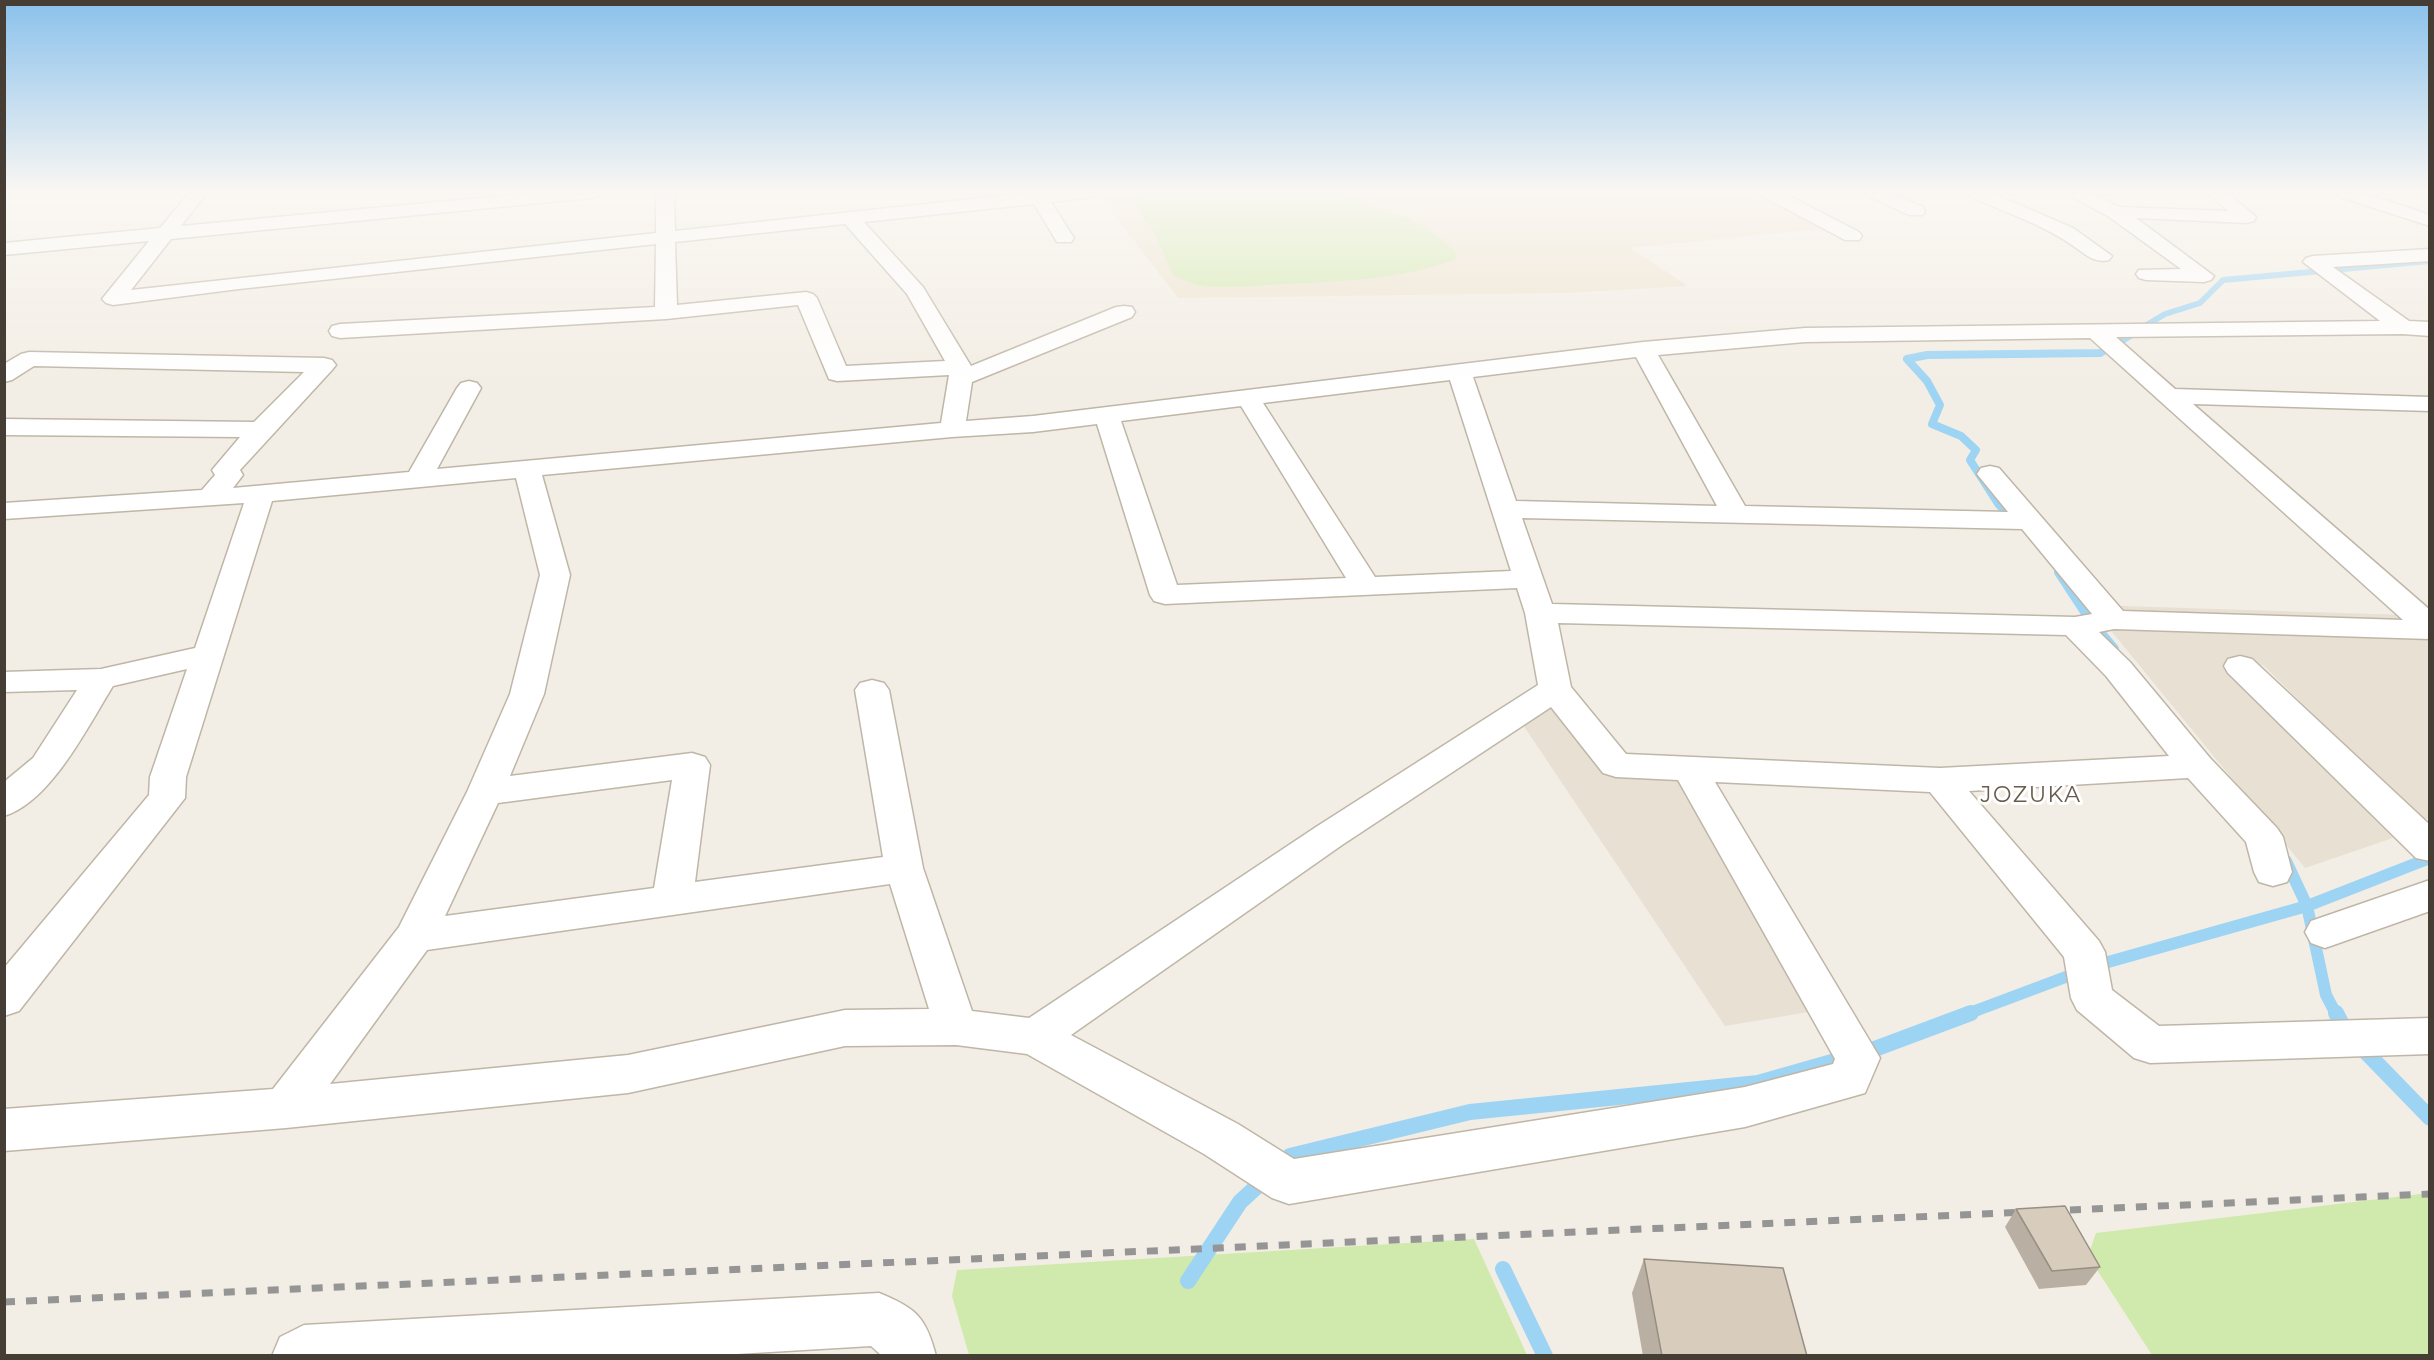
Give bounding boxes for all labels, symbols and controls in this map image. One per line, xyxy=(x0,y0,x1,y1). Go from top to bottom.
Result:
district label: JOZUKA xyxy=(1981,783,2081,809)

